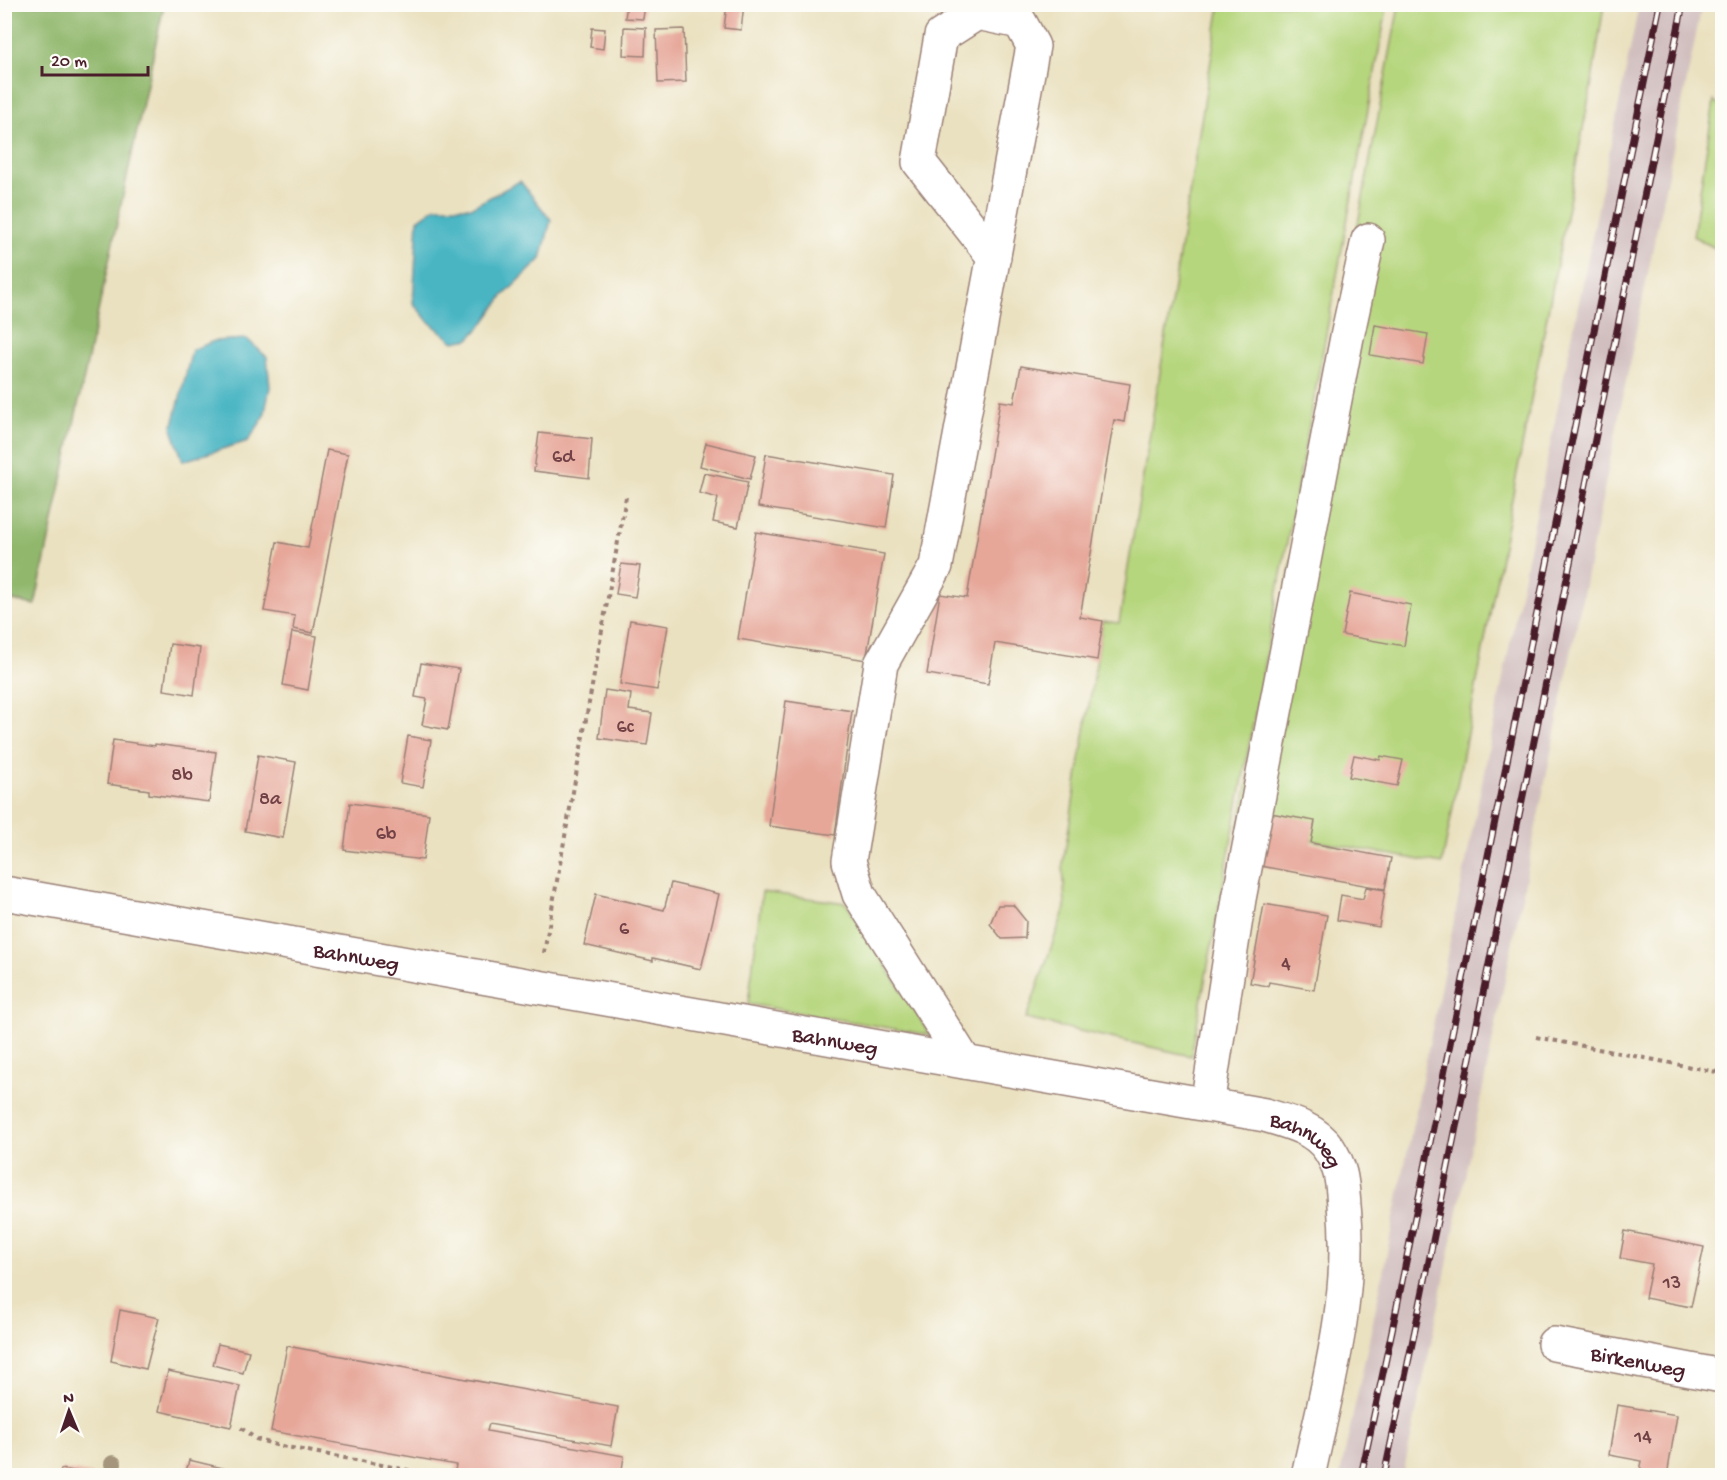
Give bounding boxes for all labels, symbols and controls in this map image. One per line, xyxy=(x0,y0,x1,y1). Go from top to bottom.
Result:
scale bar xyxy=(42,39,148,77)
text: 20 m xyxy=(51,52,87,73)
house number: 6d xyxy=(552,447,576,470)
house number: 6c xyxy=(617,717,635,740)
house number: 8b xyxy=(171,765,193,788)
house number: 8a xyxy=(259,789,282,812)
house number: 6b xyxy=(376,824,397,847)
house number: 6 xyxy=(619,919,630,942)
street label: Bahnweg xyxy=(310,939,401,979)
house number: 4 xyxy=(1281,954,1291,977)
street label: Bahnweg xyxy=(789,1023,879,1064)
street label: Bahnweg xyxy=(1265,1108,1346,1173)
house number: 13 xyxy=(1662,1273,1681,1296)
street label: Birkenweg xyxy=(1587,1342,1688,1386)
north arrow xyxy=(39,1381,99,1441)
text: N xyxy=(63,1390,75,1409)
house number: 14 xyxy=(1633,1427,1652,1450)

